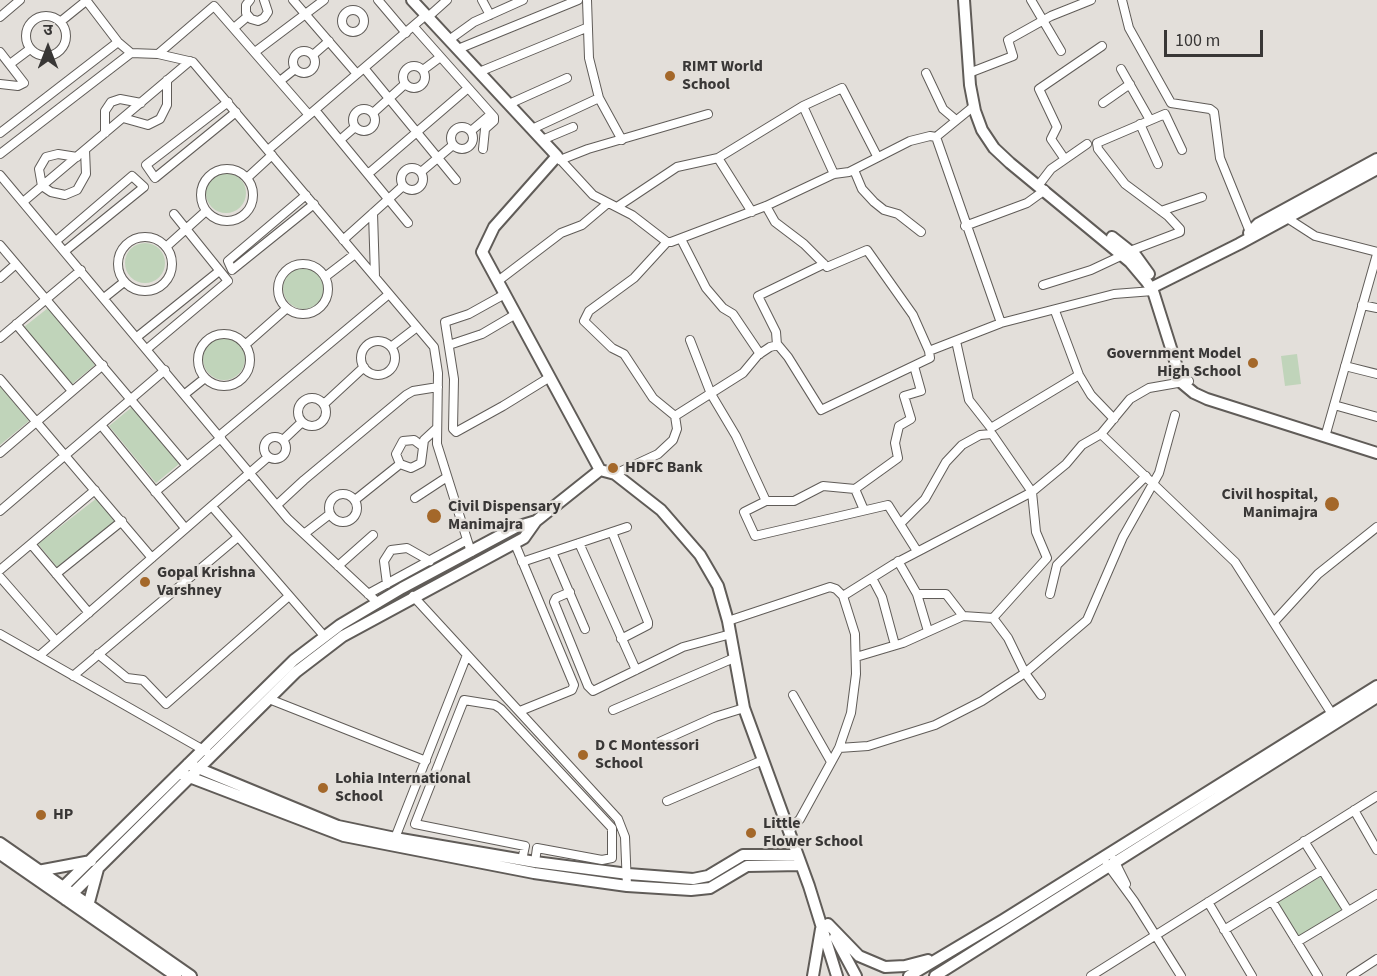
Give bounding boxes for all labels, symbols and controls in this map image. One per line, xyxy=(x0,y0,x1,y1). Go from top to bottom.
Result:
north arrow xyxy=(18,18,78,78)
scale bar xyxy=(1167,18,1266,56)
text: उ xyxy=(43,19,53,41)
text: 100 m xyxy=(1175,28,1220,53)
place label: RIMT World School xyxy=(682,57,763,95)
marker: RIMT World School xyxy=(663,69,677,83)
place label: Government Model High School xyxy=(1106,344,1241,382)
marker: Government Model High School xyxy=(1246,356,1260,370)
place label: HDFC Bank xyxy=(625,458,703,478)
marker: HDFC Bank xyxy=(606,461,620,475)
place label: Civil hospital, Manimajra xyxy=(1221,485,1318,523)
marker: Civil hospital, Manimajra xyxy=(1323,495,1341,513)
place label: Civil Dispensary Manimajra xyxy=(448,497,561,535)
marker: Civil Dispensary Manimajra xyxy=(425,507,443,525)
place label: Gopal Krishna Varshney xyxy=(157,563,256,601)
marker: Gopal Krishna Varshney xyxy=(138,575,152,589)
place label: D C Montessori School xyxy=(595,736,699,774)
marker: D C Montessori School xyxy=(576,748,590,762)
place label: Lohia International School xyxy=(335,769,470,807)
marker: Lohia International School xyxy=(316,781,330,795)
place label: HP xyxy=(53,805,73,825)
marker: HP xyxy=(34,808,48,822)
place label: Little Flower School xyxy=(763,814,863,852)
marker: Little Flower School xyxy=(744,826,758,840)

